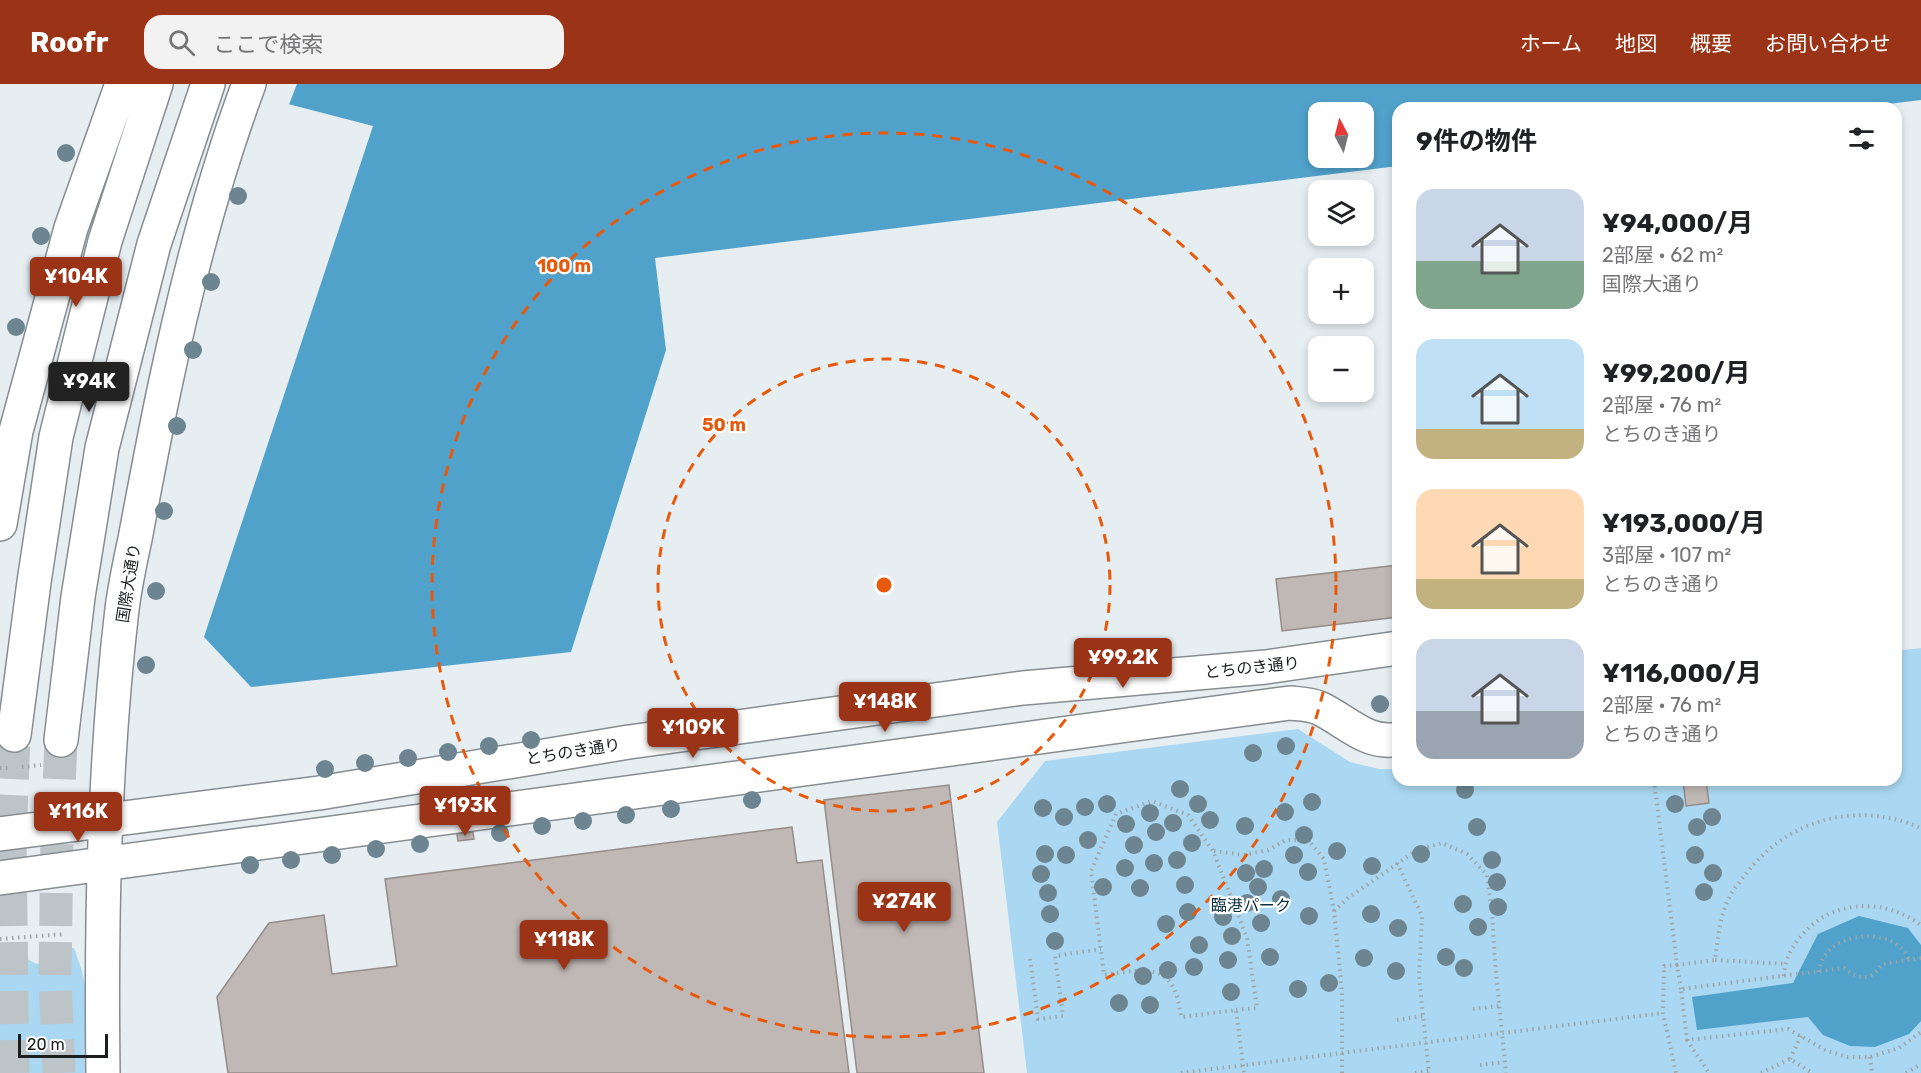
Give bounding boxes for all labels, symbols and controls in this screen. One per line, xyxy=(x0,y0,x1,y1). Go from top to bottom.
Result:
search box xyxy=(144,15,564,69)
text: Roofr xyxy=(30,26,108,59)
icon: search xyxy=(165,26,198,59)
text: ここで検索 xyxy=(213,31,323,58)
text: ホーム xyxy=(1520,31,1582,56)
text: 地図 xyxy=(1615,31,1657,56)
text: 概要 xyxy=(1690,31,1732,56)
text: お問い合わせ xyxy=(1765,31,1891,56)
north arrow xyxy=(1308,102,1374,168)
map controls xyxy=(1308,102,1374,402)
icon: filters xyxy=(1845,122,1878,155)
text: 9件の物件 xyxy=(1416,126,1537,157)
button: layers xyxy=(1308,180,1374,246)
text: ¥94,000/月 xyxy=(1602,208,1753,239)
icon: home xyxy=(1464,213,1536,285)
text: 2部屋 · 62 m² xyxy=(1602,243,1723,267)
text: 100 m xyxy=(537,255,591,277)
pin: ¥104K xyxy=(34,257,118,308)
button: + xyxy=(1308,258,1374,324)
text: ¥104K xyxy=(44,264,108,288)
text: 国際大通り xyxy=(1602,272,1702,296)
button: − xyxy=(1308,336,1374,402)
text: ¥99,200/月 xyxy=(1602,358,1751,389)
pin: ¥94K xyxy=(53,362,125,413)
icon: home xyxy=(1464,363,1536,435)
text: ¥94K xyxy=(62,369,116,393)
text: 2部屋 · 76 m² xyxy=(1602,393,1721,417)
text: 50 m xyxy=(702,414,746,436)
text: とちのき通り xyxy=(1602,422,1721,446)
text: ¥193,000/月 xyxy=(1602,508,1766,539)
icon: home xyxy=(1464,513,1536,585)
street label: 国際大通り xyxy=(113,542,144,624)
text: 3部屋 · 107 m² xyxy=(1602,543,1731,567)
text: とちのき通り xyxy=(1602,572,1721,596)
centre of rings xyxy=(874,575,894,595)
pin: ¥99.2K xyxy=(1074,638,1172,689)
text: ¥99.2K xyxy=(1088,645,1158,669)
street label: とちのき通り xyxy=(1204,653,1301,682)
text: ¥116,000/月 xyxy=(1602,658,1762,689)
icon: home xyxy=(1464,663,1536,735)
pin: ¥148K xyxy=(843,682,927,733)
text: ¥148K xyxy=(853,689,917,713)
text: 2部屋 · 76 m² xyxy=(1602,693,1721,717)
pin: ¥109K xyxy=(651,708,735,759)
text: ¥109K xyxy=(661,715,725,739)
text: とちのき通り xyxy=(1602,722,1721,746)
street label: とちのき通り xyxy=(524,735,622,768)
pin: ¥193K xyxy=(423,786,507,837)
pin: ¥116K xyxy=(36,792,120,843)
text: ¥193K xyxy=(434,793,496,817)
text: ¥116K xyxy=(48,799,108,823)
pin: ¥274K xyxy=(862,882,946,933)
text: ¥274K xyxy=(872,889,936,913)
park label: 臨港パーク xyxy=(1211,896,1291,915)
pin: ¥118K xyxy=(522,920,606,971)
text: ¥118K xyxy=(534,927,594,951)
scale bar xyxy=(18,1031,108,1058)
text: 20 m xyxy=(27,1035,65,1054)

